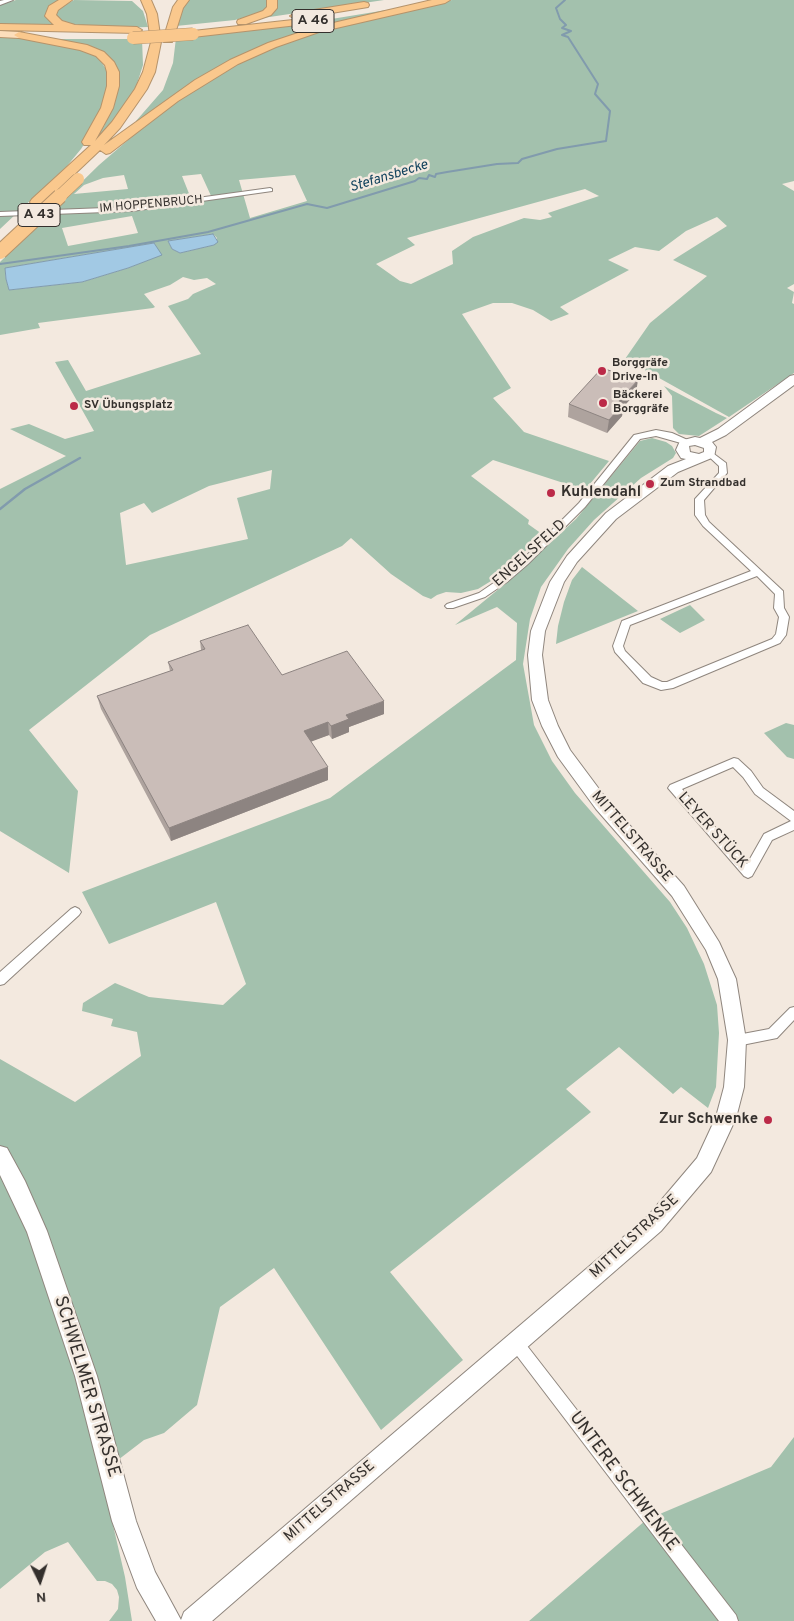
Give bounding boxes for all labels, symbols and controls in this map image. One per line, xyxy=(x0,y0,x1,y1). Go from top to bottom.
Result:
road number: A 46 xyxy=(292,10,334,32)
water label: Stefansbecke xyxy=(348,157,430,197)
street label: IM HOPPENBRUCH xyxy=(99,193,203,217)
road number: A 43 xyxy=(18,204,60,226)
place label: Borggräfe Drive-In xyxy=(612,357,668,385)
marker: Borggräfe Drive-In xyxy=(596,365,608,377)
place label: Bäckerei Borggräfe xyxy=(613,389,669,417)
marker: Bäckerei Borggräfe xyxy=(597,397,609,409)
place label: SV Übungsplatz xyxy=(84,399,173,413)
marker: SV Übungsplatz xyxy=(68,400,80,412)
place label: Zum Strandbad xyxy=(660,477,746,491)
marker: Zum Strandbad xyxy=(644,478,656,490)
place label: Kuhlendahl xyxy=(561,484,641,502)
marker: Kuhlendahl xyxy=(545,487,557,499)
street label: ENGELSFELD xyxy=(490,517,570,591)
street label: MITTELSTRASSE xyxy=(587,788,675,886)
street label: LEYER STÜCK xyxy=(673,789,751,873)
place label: Zur Schwenke xyxy=(659,1111,758,1129)
marker: Zur Schwenke xyxy=(762,1114,774,1126)
street label: MITTELSTRASSE xyxy=(587,1191,683,1283)
street label: SCHWELMER STRASSE xyxy=(48,1294,124,1480)
street label: UNTERE SCHWENKE xyxy=(564,1408,682,1556)
street label: MITTELSTRASSE xyxy=(281,1458,379,1546)
north arrow xyxy=(15,1556,65,1606)
text: N xyxy=(35,1588,47,1605)

